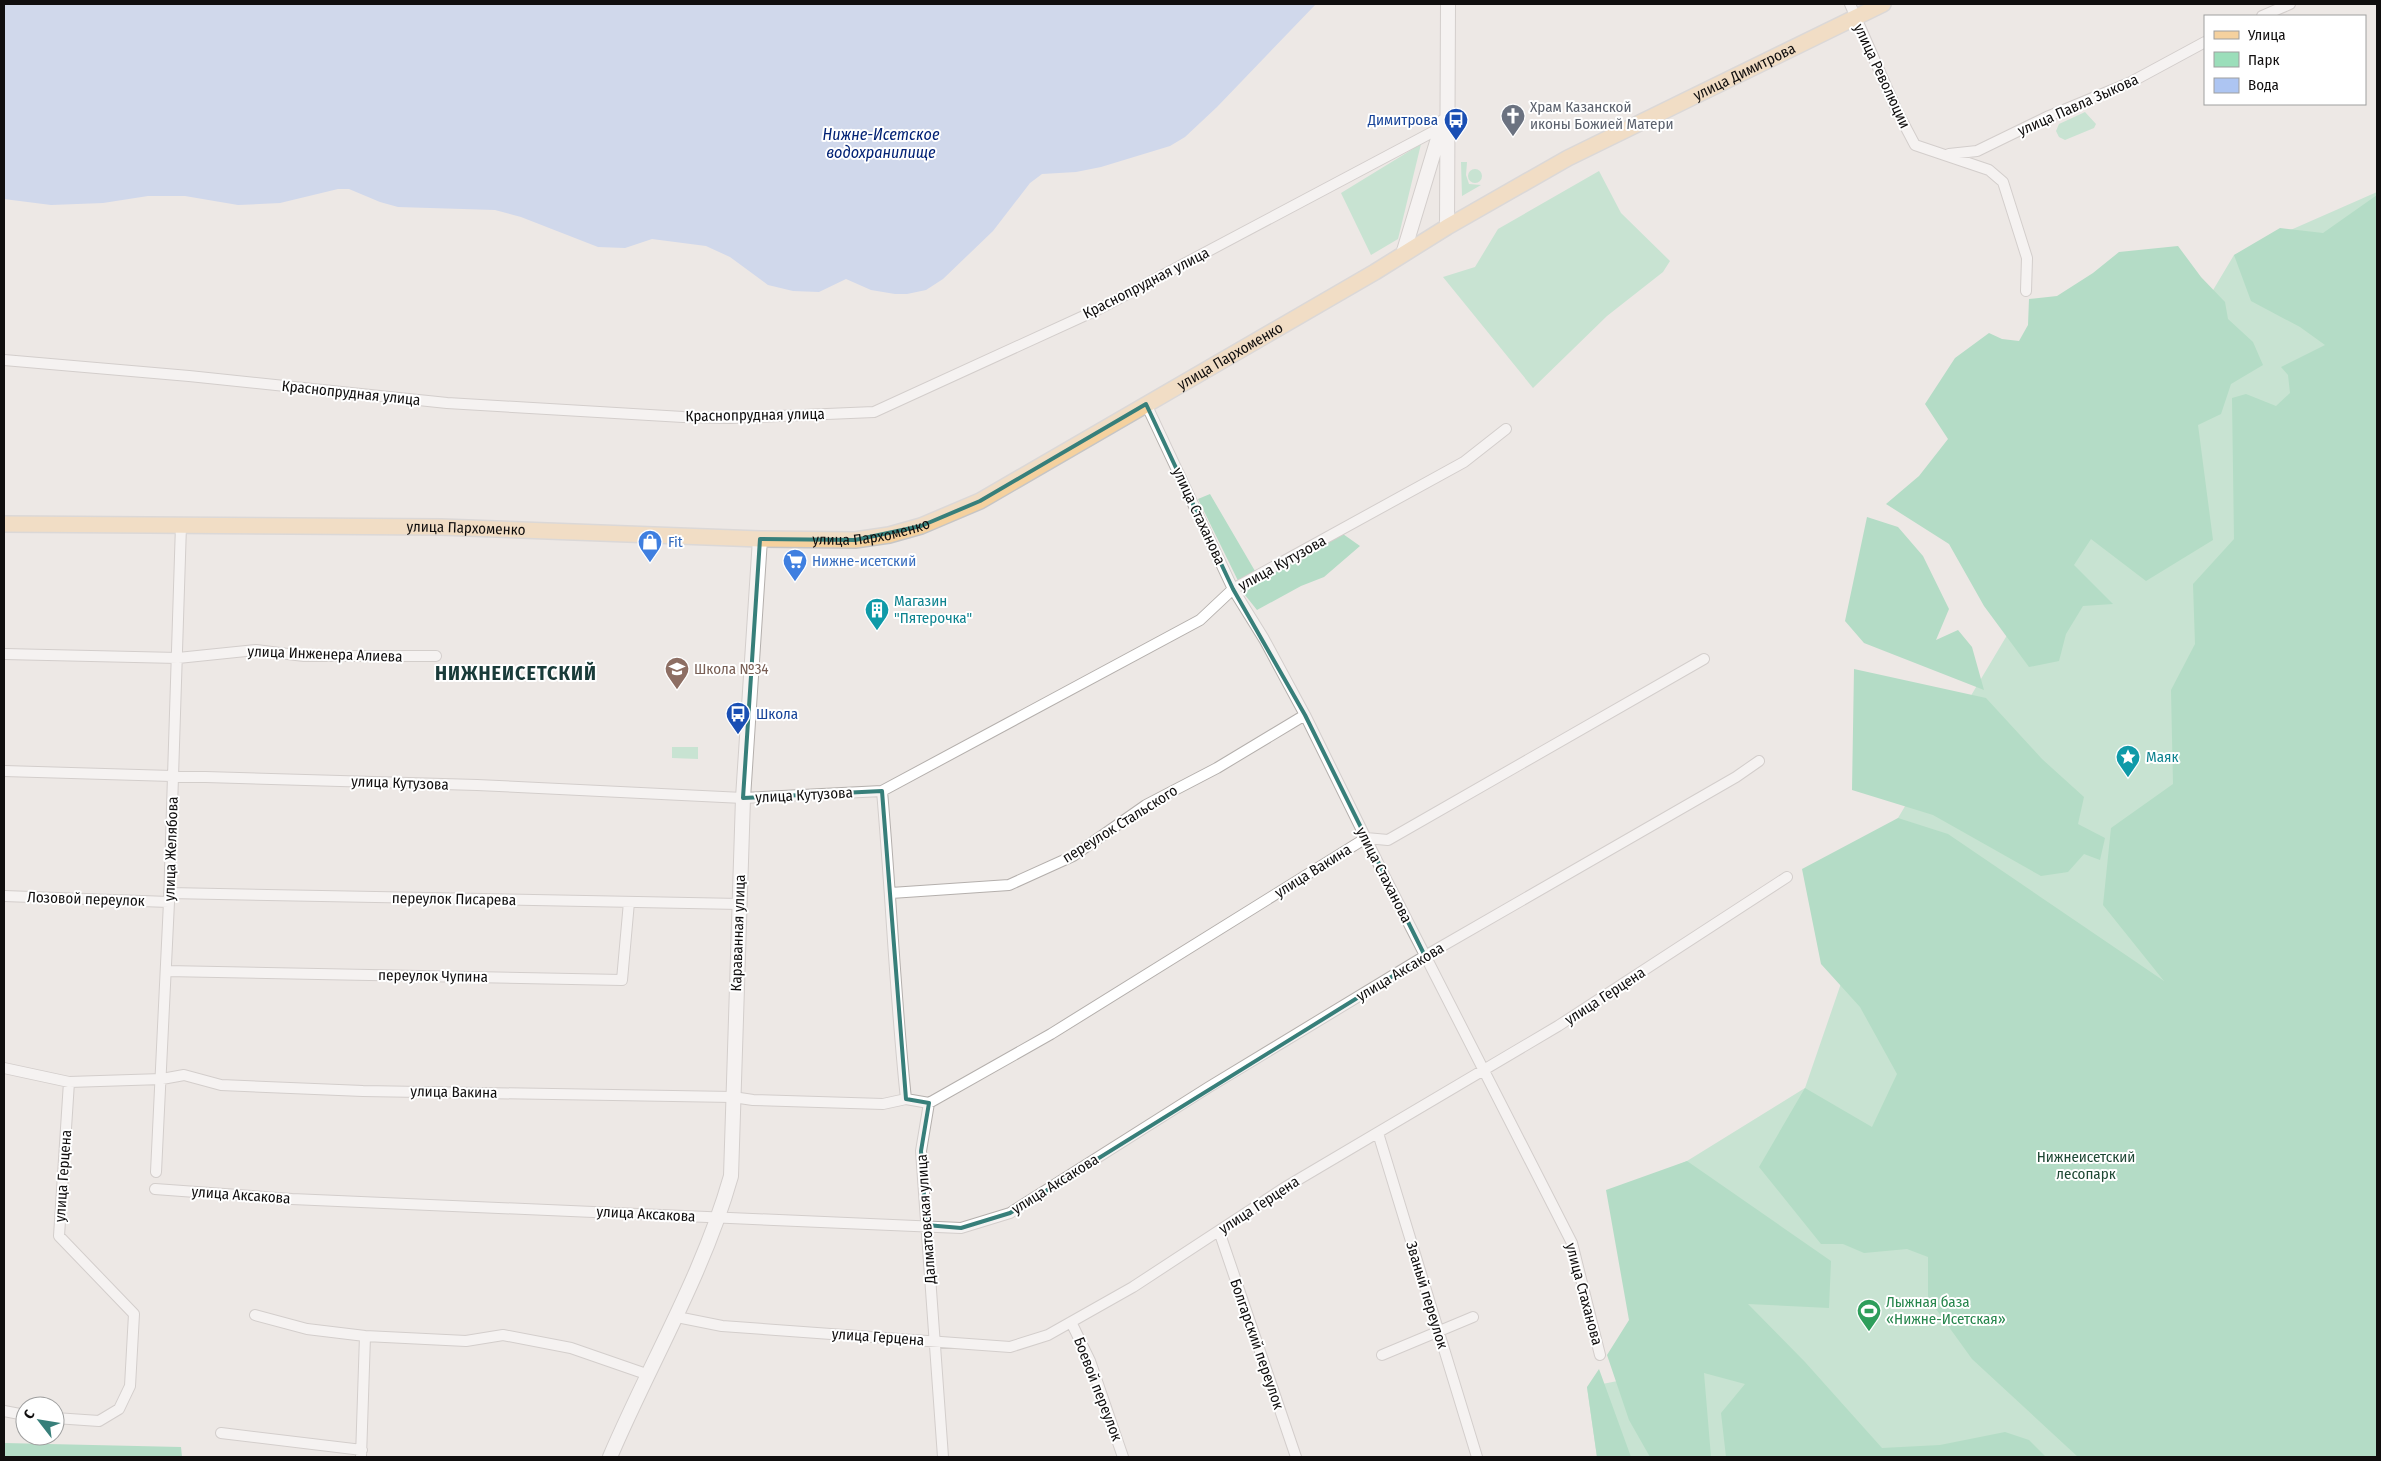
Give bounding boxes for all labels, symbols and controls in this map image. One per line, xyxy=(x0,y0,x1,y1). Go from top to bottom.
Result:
legend xyxy=(2204,15,2366,105)
street label: улица Революции xyxy=(1850,21,1914,131)
text: Улица xyxy=(2247,26,2286,44)
street label: улица Димитрова xyxy=(1690,39,1798,104)
text: Парк xyxy=(2248,51,2279,69)
street label: улица Павла Зыкова xyxy=(2015,70,2141,140)
text: Вода xyxy=(2248,76,2279,94)
place label: Храм Казанской иконы Божией Матери xyxy=(1530,98,1674,133)
church icon: Храм Казанской иконы Божией Матери xyxy=(1500,103,1526,137)
bus stop icon: Димитрова xyxy=(1443,107,1469,141)
place label: Димитрова xyxy=(1367,111,1438,129)
water label: Нижне-Исетское водохранилище xyxy=(822,125,940,162)
street label: Краснопрудная улица xyxy=(1080,243,1212,323)
street label: улица Пархоменко xyxy=(1174,318,1286,394)
street label: Краснопрудная улица xyxy=(281,377,421,409)
street label: Краснопрудная улица xyxy=(685,405,825,425)
street label: улица Стаханова xyxy=(1169,465,1229,567)
street label: улица Пархоменко xyxy=(812,514,933,549)
street label: улица Пархоменко xyxy=(406,518,526,539)
shop icon: Fit xyxy=(637,529,663,563)
street label: улица Кутузова xyxy=(1235,531,1329,595)
place label: Fit xyxy=(668,533,683,551)
supermarket icon: Нижне-исетский xyxy=(782,548,808,582)
place label: Нижне-исетский xyxy=(812,552,916,570)
place label: Магазин "Пятерочка" xyxy=(894,592,972,627)
building icon: Магазин "Пятерочка" xyxy=(864,597,890,631)
street label: улица Инженера Алиева xyxy=(247,642,403,666)
school or university icon: Школа №34 xyxy=(664,656,690,690)
place label: Школа №34 xyxy=(694,660,769,678)
district label: НИЖНЕИСЕТСКИЙ xyxy=(435,661,597,685)
bus stop icon: Школа xyxy=(725,701,751,735)
place label: Школа xyxy=(756,705,798,723)
place icon: Маяк xyxy=(2115,744,2141,778)
place label: Маяк xyxy=(2146,748,2179,766)
street label: улица Кутузова xyxy=(351,772,449,794)
street label: переулок Стальского xyxy=(1059,781,1181,867)
street label: улица Кутузова xyxy=(755,783,853,807)
street label: улица Желябова xyxy=(160,796,182,902)
street label: улица Стаханова xyxy=(1352,824,1416,926)
street label: улица Вакина xyxy=(1271,840,1355,902)
street label: Караванная улица xyxy=(727,874,749,992)
street label: Лозовой переулок xyxy=(27,888,145,910)
street label: переулок Писарева xyxy=(392,889,516,909)
street label: улица Аксакова xyxy=(1353,939,1447,1005)
street label: улица Герцена xyxy=(1561,963,1649,1029)
street label: переулок Чупина xyxy=(378,966,488,986)
street label: улица Вакина xyxy=(410,1082,498,1102)
street label: улица Герцена xyxy=(51,1129,75,1223)
park label: Нижнеисетский лесопарк xyxy=(2037,1148,2135,1183)
street label: улица Аксакова xyxy=(1008,1150,1102,1218)
street label: Далматовская улица xyxy=(912,1154,940,1285)
street label: улица Герцена xyxy=(1215,1172,1303,1238)
street label: улица Аксакова xyxy=(191,1183,291,1207)
street label: улица Аксакова xyxy=(596,1202,696,1226)
street label: Званый переулок xyxy=(1402,1239,1452,1351)
street label: улица Стаханова xyxy=(1562,1241,1606,1347)
street label: Болгарский переулок xyxy=(1226,1276,1288,1412)
place label: Лыжная база «Нижне-Исетская» xyxy=(1886,1293,2006,1328)
sports icon: Лыжная база «Нижне-Исетская» xyxy=(1856,1298,1882,1332)
street label: улица Герцена xyxy=(831,1325,925,1349)
street label: Боевой переулок xyxy=(1070,1334,1126,1444)
north arrow xyxy=(15,1396,65,1446)
text: С xyxy=(20,1406,39,1422)

